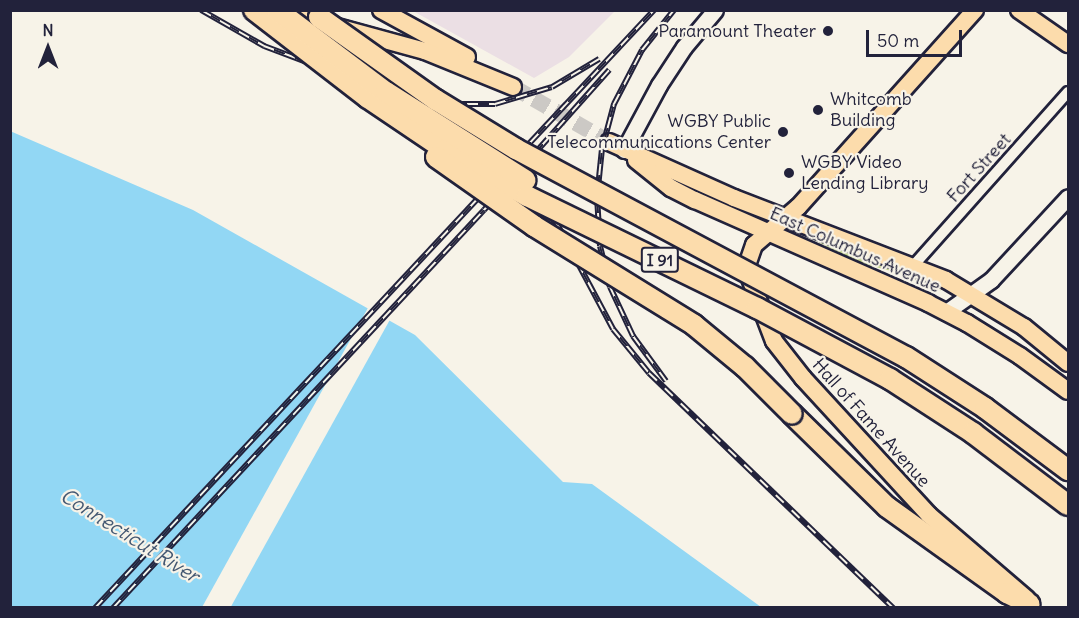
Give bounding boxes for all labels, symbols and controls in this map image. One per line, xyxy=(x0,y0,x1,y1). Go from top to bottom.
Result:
north arrow xyxy=(18,18,78,78)
scale bar xyxy=(869,18,965,56)
text: N xyxy=(42,20,54,40)
place label: Paramount Theater xyxy=(658,20,816,42)
marker: Paramount Theater xyxy=(821,24,835,38)
text: 50 m xyxy=(877,29,919,52)
place label: Whitcomb Building xyxy=(830,89,912,132)
marker: Whitcomb Building xyxy=(811,103,825,117)
place label: WGBY Public Telecommunications Center xyxy=(547,111,771,154)
marker: WGBY Public Telecommunications Center xyxy=(776,125,790,139)
street label: Fort Street xyxy=(942,129,1016,207)
place label: WGBY Video Lending Library xyxy=(801,152,928,195)
marker: WGBY Video Lending Library xyxy=(782,166,796,180)
street label: East Columbus Avenue xyxy=(766,203,944,297)
road number: I 91 xyxy=(640,247,680,273)
street label: Hall of Fame Avenue xyxy=(808,354,934,492)
water label: Connecticut River xyxy=(56,483,204,587)

